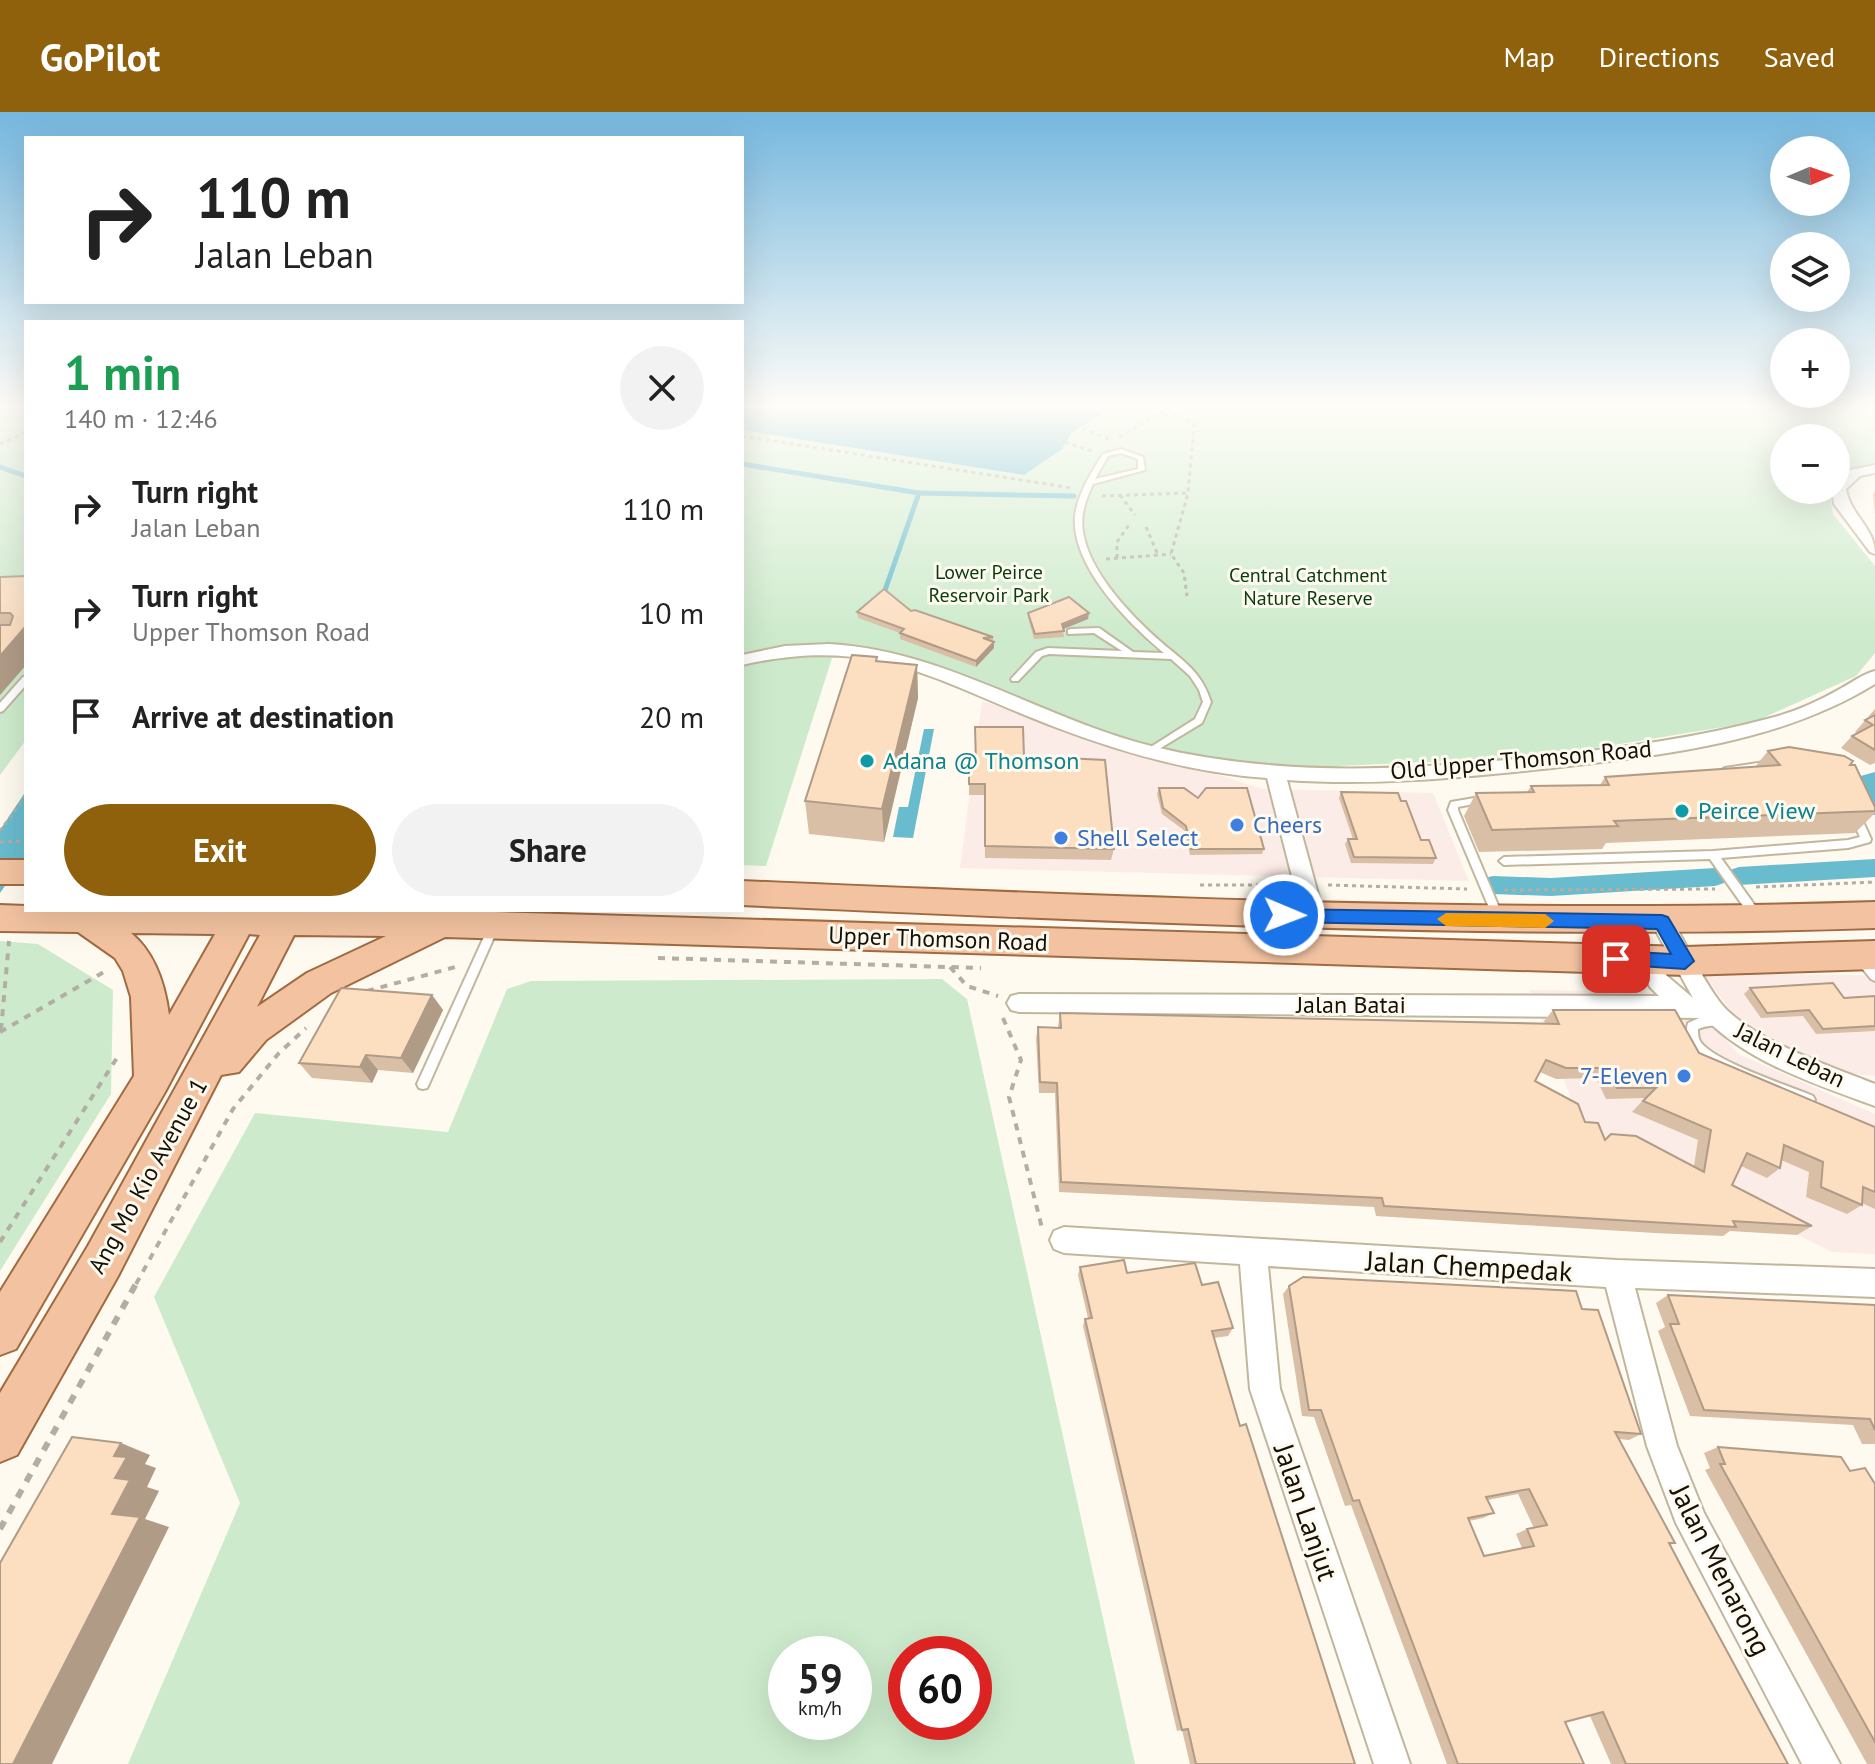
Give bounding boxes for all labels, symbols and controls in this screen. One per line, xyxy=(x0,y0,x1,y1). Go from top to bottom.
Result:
text: GoPilot xyxy=(40,32,160,81)
text: Map xyxy=(1504,38,1555,75)
text: Directions xyxy=(1599,38,1720,75)
text: Saved xyxy=(1764,38,1835,75)
north arrow xyxy=(1770,136,1850,216)
map controls xyxy=(1770,136,1850,504)
text: 110 m xyxy=(196,161,351,233)
icon: right xyxy=(64,168,168,272)
text: Jalan Leban xyxy=(196,231,374,278)
button: layers xyxy=(1770,232,1850,312)
button: + xyxy=(1770,328,1850,408)
text: 1 min xyxy=(64,341,181,403)
button: close xyxy=(620,346,704,430)
text: 140 m · 12:46 xyxy=(64,402,218,435)
button: − xyxy=(1770,424,1850,504)
text: Turn right xyxy=(132,472,258,511)
icon: right xyxy=(64,486,108,530)
text: 110 m xyxy=(623,489,704,528)
text: Jalan Leban xyxy=(132,511,260,544)
park label: Lower Peirce Reservoir Park xyxy=(929,559,1050,608)
park label: Central Catchment Nature Reserve xyxy=(1229,562,1387,611)
text: Turn right xyxy=(132,576,258,615)
icon: right xyxy=(64,590,108,634)
text: 10 m xyxy=(639,593,704,632)
text: Upper Thomson Road xyxy=(132,615,370,648)
icon: arrive xyxy=(64,694,108,738)
text: Arrive at destination xyxy=(132,697,394,736)
text: 20 m xyxy=(639,697,704,736)
street label: Old Upper Thomson Road xyxy=(1389,733,1653,786)
place label: Adana @ Thomson xyxy=(883,745,1079,776)
marker: Adana @ Thomson xyxy=(858,752,876,770)
place label: Peirce View xyxy=(1698,795,1815,826)
marker: Peirce View xyxy=(1673,802,1691,820)
button: Exit xyxy=(64,804,376,896)
button: Share xyxy=(392,804,704,896)
place label: Cheers xyxy=(1253,809,1322,840)
marker: Cheers xyxy=(1228,816,1246,834)
place label: Shell Select xyxy=(1077,822,1198,853)
marker: Shell Select xyxy=(1052,829,1070,847)
position arrow xyxy=(1242,873,1326,957)
street label: Upper Thomson Road xyxy=(828,919,1048,958)
pin xyxy=(1582,925,1650,993)
icon: arrive xyxy=(1594,937,1638,981)
street label: Jalan Batai xyxy=(1295,989,1406,1020)
street label: Jalan Leban xyxy=(1729,1014,1850,1094)
place label: 7-Eleven xyxy=(1580,1060,1668,1091)
marker: 7-Eleven xyxy=(1675,1067,1693,1085)
street label: Ang Mo Kio Avenue 1 xyxy=(81,1073,214,1279)
street label: Jalan Chempedak xyxy=(1364,1242,1574,1289)
street label: Jalan Lanjut xyxy=(1266,1438,1347,1586)
street label: Jalan Menarong xyxy=(1662,1477,1780,1662)
speed limit sign: 60 xyxy=(888,1636,992,1740)
text: 59 xyxy=(797,1652,843,1704)
text: km/h xyxy=(798,1695,842,1721)

